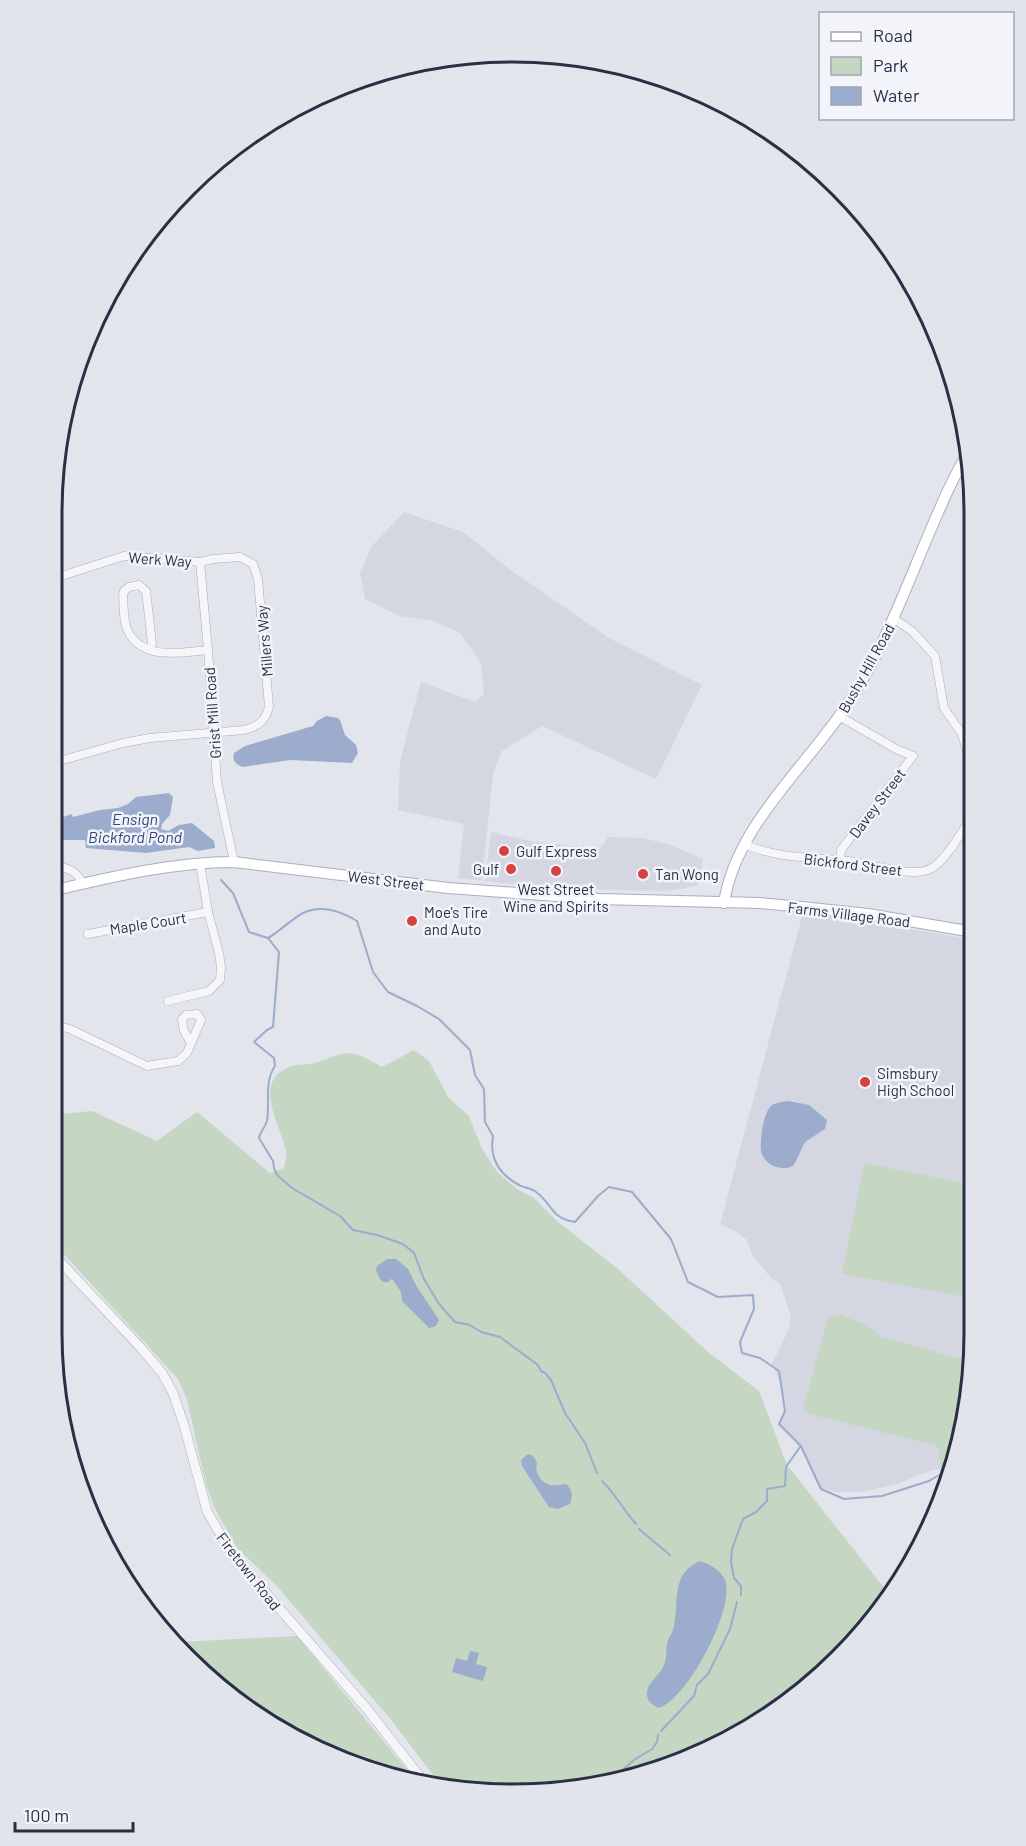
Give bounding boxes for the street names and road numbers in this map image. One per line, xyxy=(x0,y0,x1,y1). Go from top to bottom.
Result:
street label: Werk Way xyxy=(128,548,192,570)
street label: Millers Way xyxy=(252,604,276,678)
street label: Bushy Hill Road xyxy=(834,620,898,716)
street label: Grist Mill Road xyxy=(200,667,224,759)
street label: Davey Street xyxy=(845,765,909,841)
street label: Bickford Street xyxy=(803,849,903,879)
street label: West Street xyxy=(347,866,425,894)
street label: Farms Village Road xyxy=(787,898,911,930)
street label: Maple Court xyxy=(108,908,188,938)
street label: Firetown Road xyxy=(213,1529,285,1613)

